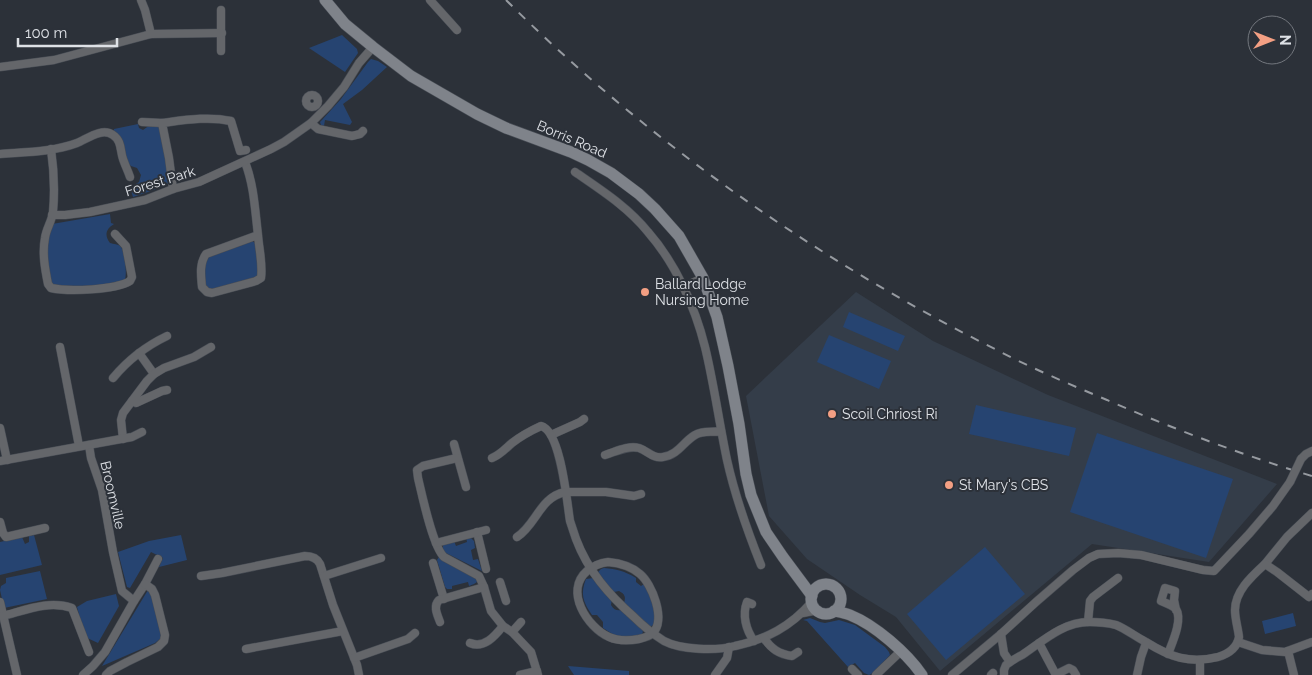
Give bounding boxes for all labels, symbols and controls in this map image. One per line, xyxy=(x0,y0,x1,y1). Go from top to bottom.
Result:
scale bar xyxy=(18,15,116,47)
north arrow xyxy=(1247,15,1297,65)
text: 100 m xyxy=(25,24,67,42)
text: N xyxy=(1277,35,1293,45)
street label: Borris Road xyxy=(535,117,609,161)
street label: Forest Park xyxy=(123,163,198,199)
place label: Ballard Lodge Nursing Home xyxy=(655,276,749,308)
marker: Ballard Lodge Nursing Home xyxy=(639,286,651,298)
place label: Scoil Chriost Ri xyxy=(842,406,938,422)
marker: Scoil Chriost Ri xyxy=(826,408,838,420)
street label: Broomville xyxy=(97,459,129,531)
place label: St Mary's CBS xyxy=(959,477,1049,493)
marker: St Mary's CBS xyxy=(943,479,955,491)

